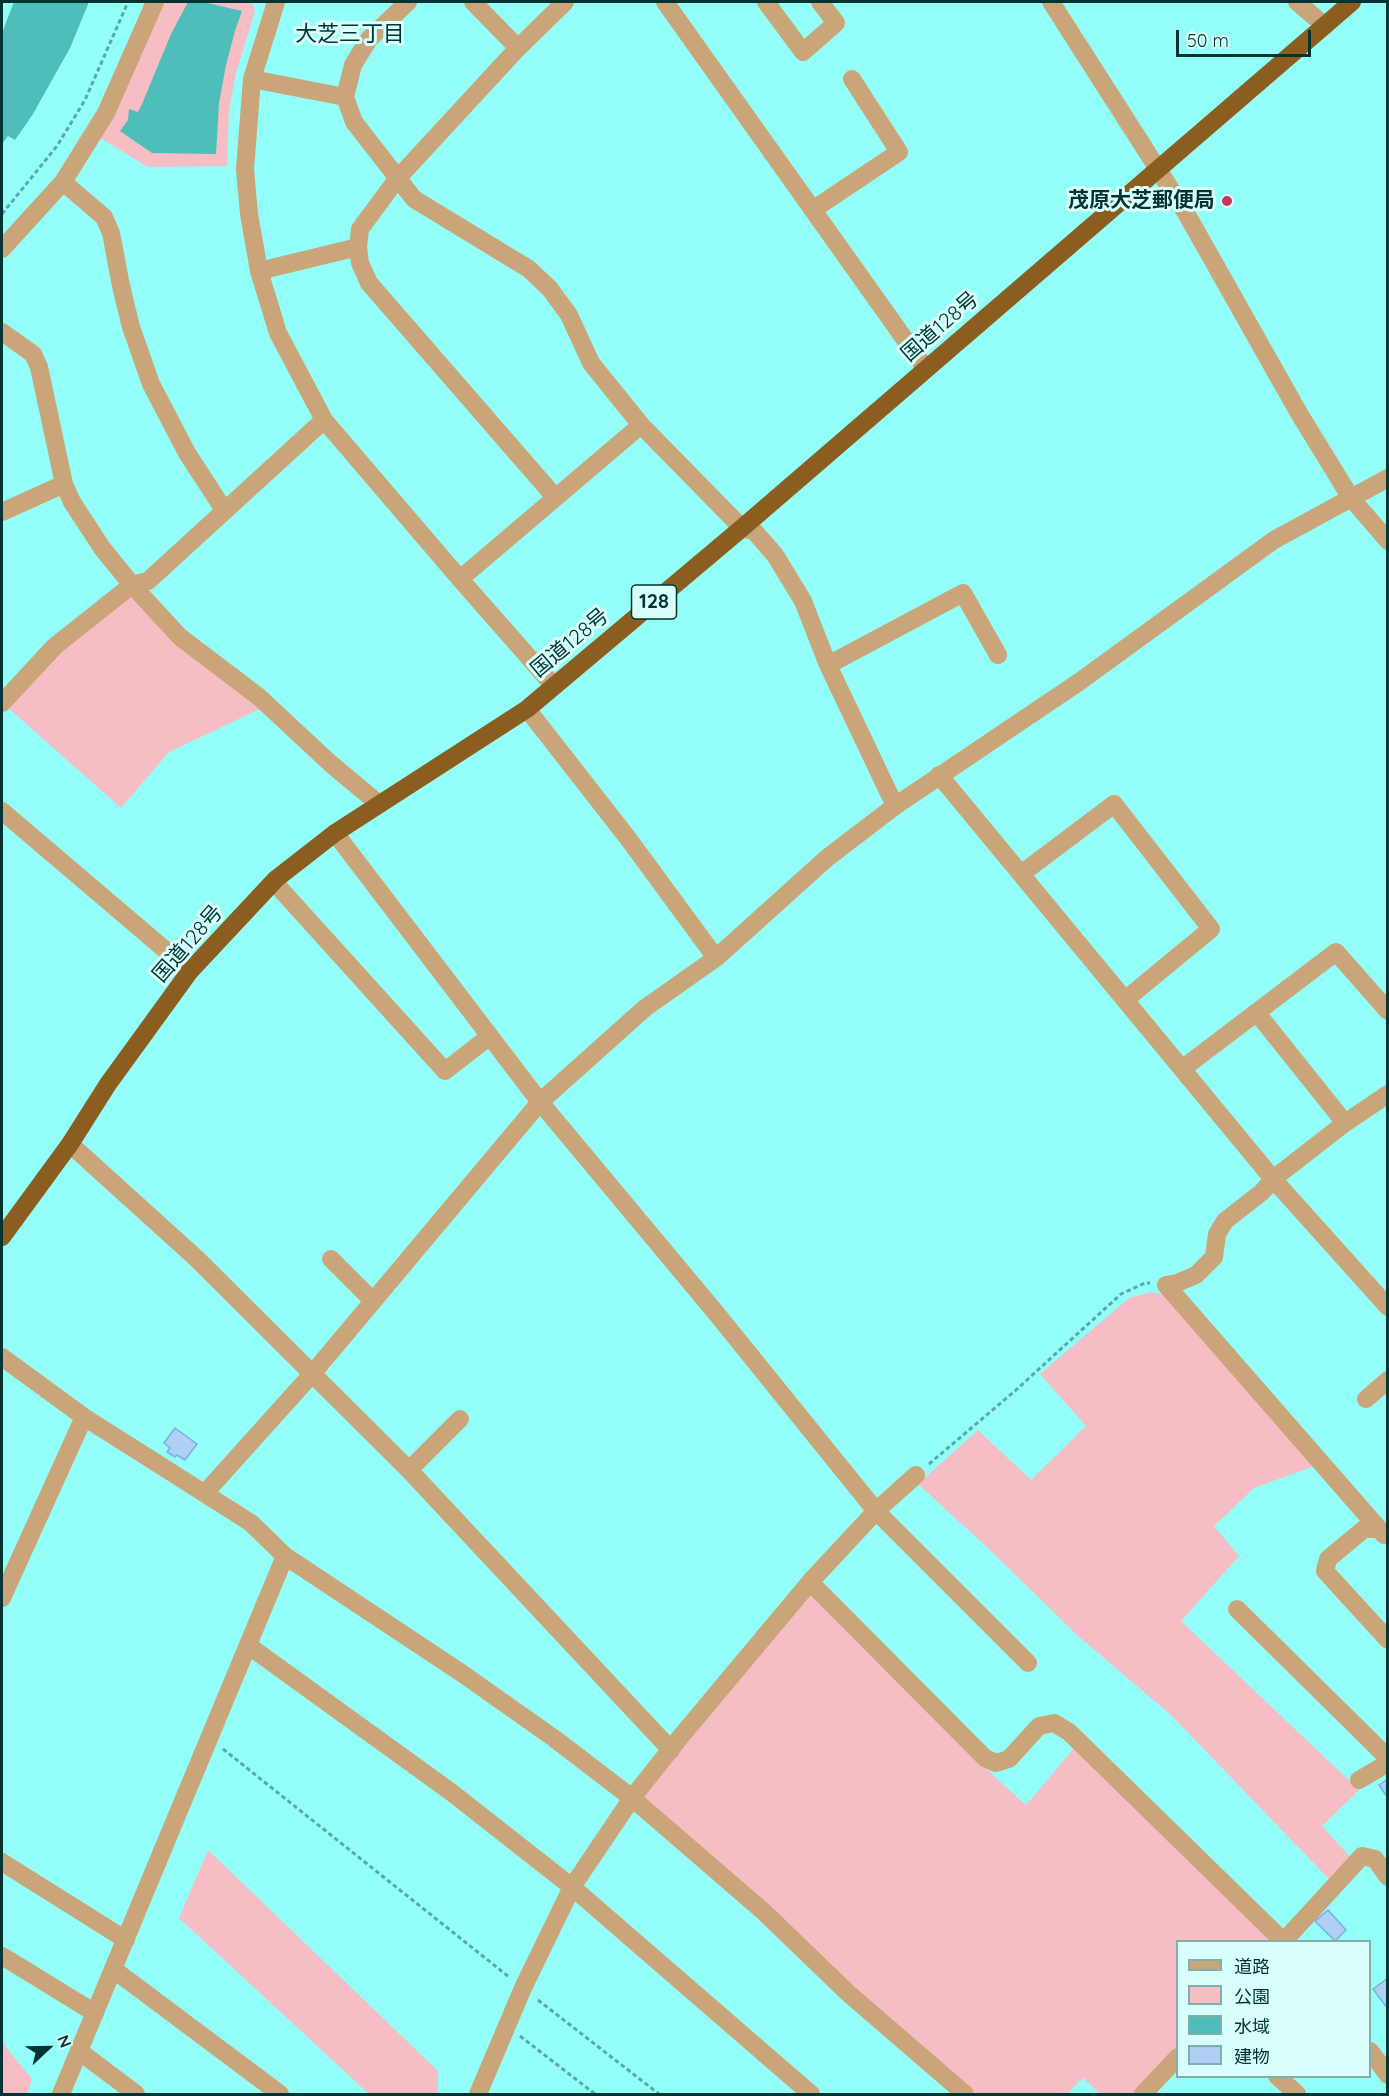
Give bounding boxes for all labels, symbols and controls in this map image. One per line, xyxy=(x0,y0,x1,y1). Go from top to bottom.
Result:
scale bar xyxy=(1179,18,1314,56)
district label: 大芝三丁目 xyxy=(295,21,405,47)
text: 50 m xyxy=(1187,29,1229,52)
place label: 茂原大芝郵便局 xyxy=(1068,188,1215,214)
marker: 茂原大芝郵便局 xyxy=(1220,194,1234,208)
street label: 国道128号 xyxy=(896,287,984,367)
road number: 128 xyxy=(632,585,676,619)
street label: 国道128号 xyxy=(526,603,614,683)
street label: 国道128号 xyxy=(148,900,228,988)
legend xyxy=(1176,1940,1371,2078)
text: 道路 xyxy=(1234,1955,1270,1978)
text: 公園 xyxy=(1234,1985,1270,2008)
text: 水域 xyxy=(1234,2015,1270,2038)
north arrow xyxy=(18,2018,78,2078)
text: N xyxy=(53,2032,76,2050)
text: 建物 xyxy=(1234,2045,1270,2068)

